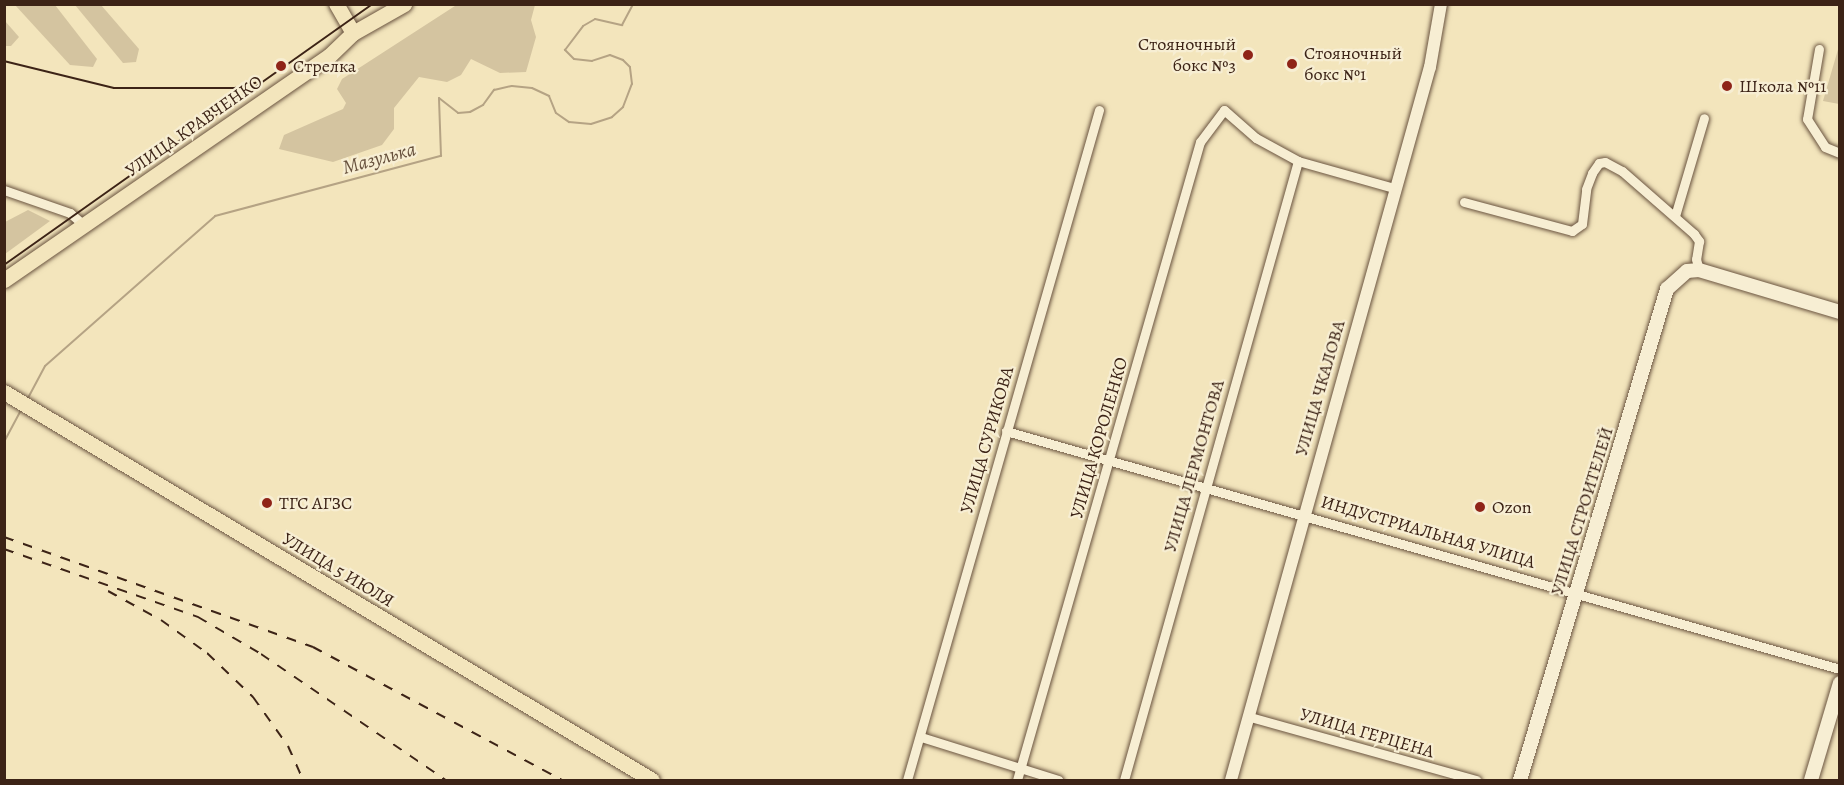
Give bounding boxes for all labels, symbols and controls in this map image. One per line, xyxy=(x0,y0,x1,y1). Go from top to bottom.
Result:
place label: Стояночный бокс №3 xyxy=(1138,34,1236,76)
place label: Стояночный бокс №1 xyxy=(1304,43,1402,86)
marker: Стояночный бокс №3 xyxy=(1241,48,1255,62)
place label: Стрелка xyxy=(293,55,356,77)
marker: Стояночный бокс №1 xyxy=(1285,57,1299,71)
marker: Стрелка xyxy=(274,59,288,73)
street label: УЛИЦА КРАВЧЕНКО xyxy=(121,71,267,181)
place label: Школа №11 xyxy=(1739,75,1826,97)
marker: Школа №11 xyxy=(1720,79,1734,93)
water label: Мазулька xyxy=(340,137,418,179)
street label: УЛИЦА ЧКАЛОВА xyxy=(1290,318,1350,458)
street label: УЛИЦА КОРОЛЕНКО xyxy=(1066,355,1132,521)
street label: УЛИЦА СУРИКОВА xyxy=(956,364,1018,516)
street label: УЛИЦА ЛЕРМОНТОВА xyxy=(1159,377,1229,555)
street label: УЛИЦА СТРОИТЕЛЕЙ xyxy=(1546,424,1618,598)
street label: ИНДУСТРИАЛЬНАЯ УЛИЦА xyxy=(1318,491,1538,573)
place label: ТГС АГЗС xyxy=(279,492,352,514)
marker: ТГС АГЗС xyxy=(260,496,274,510)
place label: Ozon xyxy=(1492,496,1532,518)
marker: Ozon xyxy=(1473,500,1487,514)
street label: УЛИЦА 5 ИЮЛЯ xyxy=(278,528,398,612)
street label: УЛИЦА ГЕРЦЕНА xyxy=(1297,704,1437,762)

